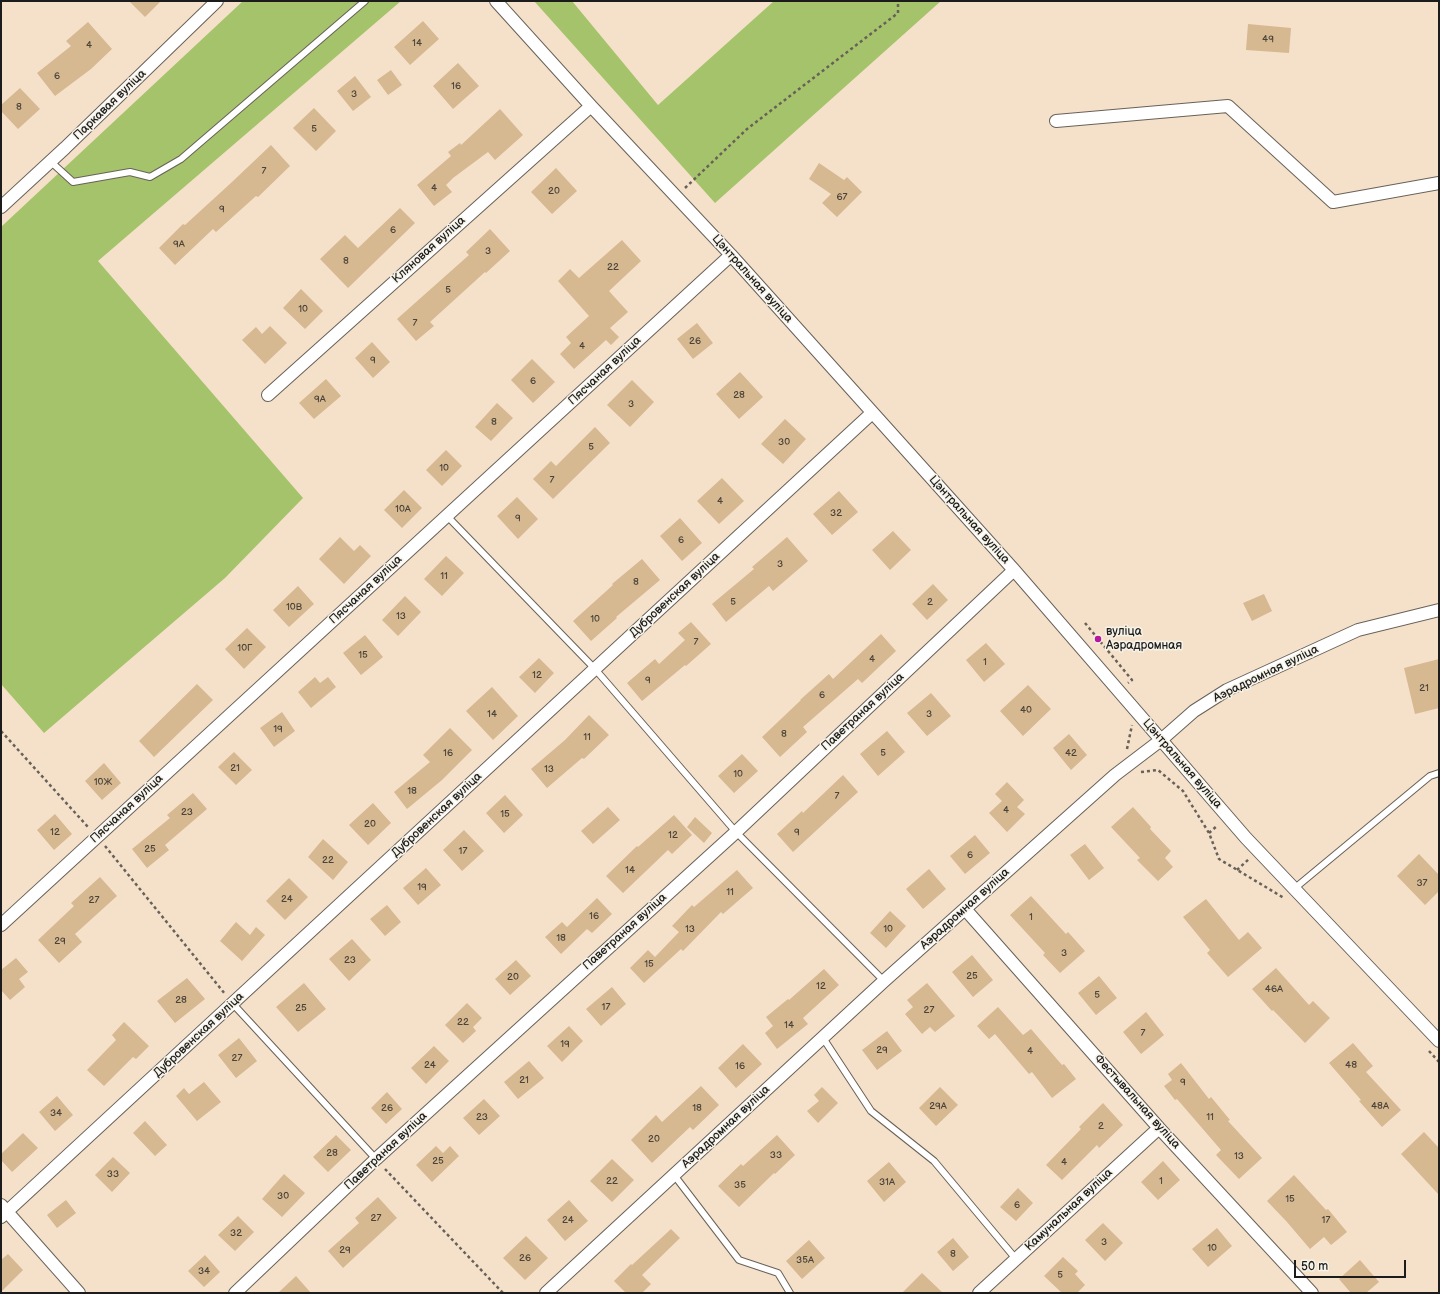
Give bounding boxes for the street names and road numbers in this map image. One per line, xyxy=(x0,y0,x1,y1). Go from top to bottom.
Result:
street label: Паркавая вуліца xyxy=(71,67,149,143)
street label: Кляновая вуліца xyxy=(390,213,468,287)
street label: Цэнтральная вуліца xyxy=(709,232,795,326)
street label: Пясчаная вуліца xyxy=(566,334,644,408)
street label: Цэнтральная вуліца xyxy=(926,473,1012,567)
street label: Дубровенская вуліца xyxy=(627,549,723,641)
street label: Пясчаная вуліца xyxy=(327,553,405,627)
street label: Аэрадромная вуліца xyxy=(1211,642,1321,706)
street label: Паветраная вуліца xyxy=(819,670,907,754)
street label: Цэнтральная вуліца xyxy=(1139,716,1225,812)
street label: Дубровенская вуліца xyxy=(389,769,485,861)
street label: Пясчаная вуліца xyxy=(88,772,166,846)
street label: Аэрадромная вуліца xyxy=(917,865,1013,953)
street label: Паветраная вуліца xyxy=(580,891,670,973)
street label: Дубровенская вуліца xyxy=(151,989,247,1081)
street label: Фестывальная вуліца xyxy=(1091,1052,1183,1152)
street label: Аэрадромная вуліца xyxy=(679,1082,773,1172)
street label: Паветраная вуліца xyxy=(342,1109,430,1193)
street label: Камунальная вуліца xyxy=(1022,1166,1116,1254)

